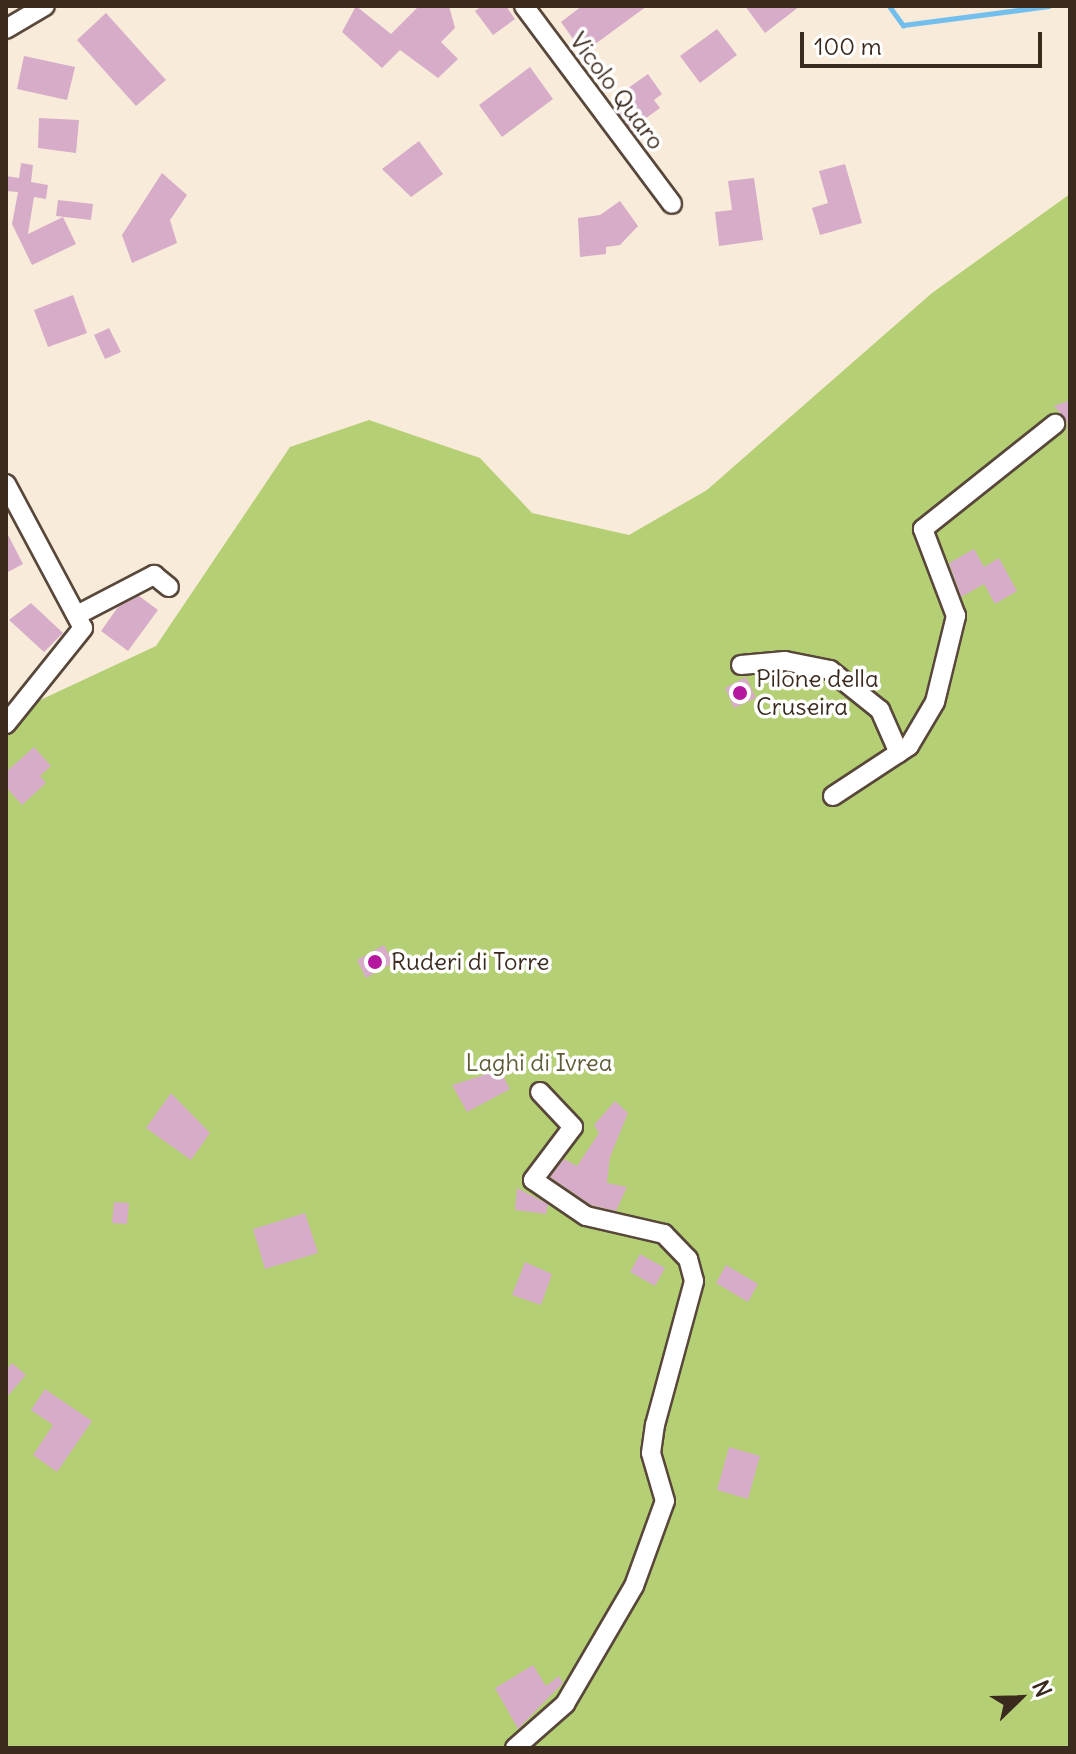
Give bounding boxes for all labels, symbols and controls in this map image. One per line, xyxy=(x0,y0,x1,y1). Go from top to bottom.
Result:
scale bar xyxy=(804,16,1046,66)
street label: Vicolo Quaro xyxy=(564,27,670,155)
text: 100 m xyxy=(814,31,882,61)
place label: Pilone della Cruseira xyxy=(756,665,879,721)
marker: Pilone della Cruseira xyxy=(731,684,749,702)
place label: Ruderi di Torre xyxy=(391,948,549,976)
marker: Ruderi di Torre xyxy=(366,953,384,971)
park label: Laghi di Ivrea xyxy=(466,1049,612,1077)
north arrow xyxy=(980,1658,1060,1738)
text: N xyxy=(1026,1676,1058,1701)

